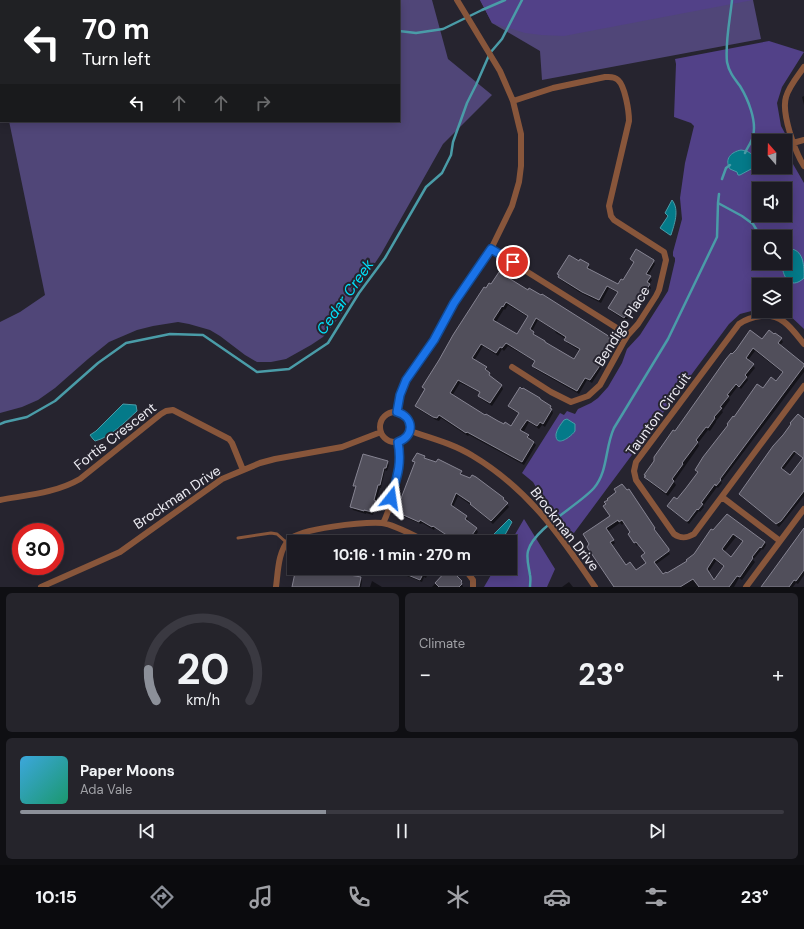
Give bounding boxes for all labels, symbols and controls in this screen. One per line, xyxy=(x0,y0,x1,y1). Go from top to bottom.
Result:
text: 70 m xyxy=(82,11,150,48)
icon: left xyxy=(16,16,68,68)
text: Turn left xyxy=(82,47,151,71)
icon: left xyxy=(126,92,148,114)
icon: ahead xyxy=(168,92,190,114)
icon: ahead xyxy=(210,92,232,114)
icon: right xyxy=(252,92,274,114)
north arrow xyxy=(752,134,792,174)
map controls xyxy=(752,134,792,318)
button: sound xyxy=(752,182,792,222)
button: search xyxy=(752,230,792,270)
pin xyxy=(496,245,530,279)
icon: arrive xyxy=(502,251,524,273)
water label: Cedar Creek xyxy=(312,255,379,339)
button: layers xyxy=(752,278,792,318)
street label: Bendigo Place xyxy=(590,283,654,369)
street label: Taunton Circuit xyxy=(622,369,694,459)
street label: Fortis Crescent xyxy=(70,398,160,474)
street label: Brockman Drive xyxy=(130,461,224,533)
position arrow xyxy=(370,477,412,519)
street label: Brockman Drive xyxy=(527,483,603,575)
speed limit sign: 30 xyxy=(12,523,64,575)
text: 10:16 · 1 min · 270 m xyxy=(333,545,471,565)
text: Climate xyxy=(419,635,465,652)
text: 20 xyxy=(176,642,229,696)
text: 23° xyxy=(578,655,625,694)
text: − xyxy=(419,660,431,689)
text: + xyxy=(772,660,784,689)
text: km/h xyxy=(186,690,219,708)
text: Paper Moons xyxy=(80,761,175,781)
text: Ada Vale xyxy=(80,781,132,798)
icon: previous xyxy=(136,820,158,842)
icon: pause xyxy=(391,820,413,842)
icon: next xyxy=(646,820,668,842)
icon: directions xyxy=(148,883,176,911)
icon: music xyxy=(247,883,275,911)
icon: phone xyxy=(345,883,373,911)
icon: climate xyxy=(444,883,472,911)
icon: car xyxy=(543,883,571,911)
icon: filters xyxy=(642,883,670,911)
text: 10:15 xyxy=(35,885,77,909)
text: 23° xyxy=(741,885,769,909)

